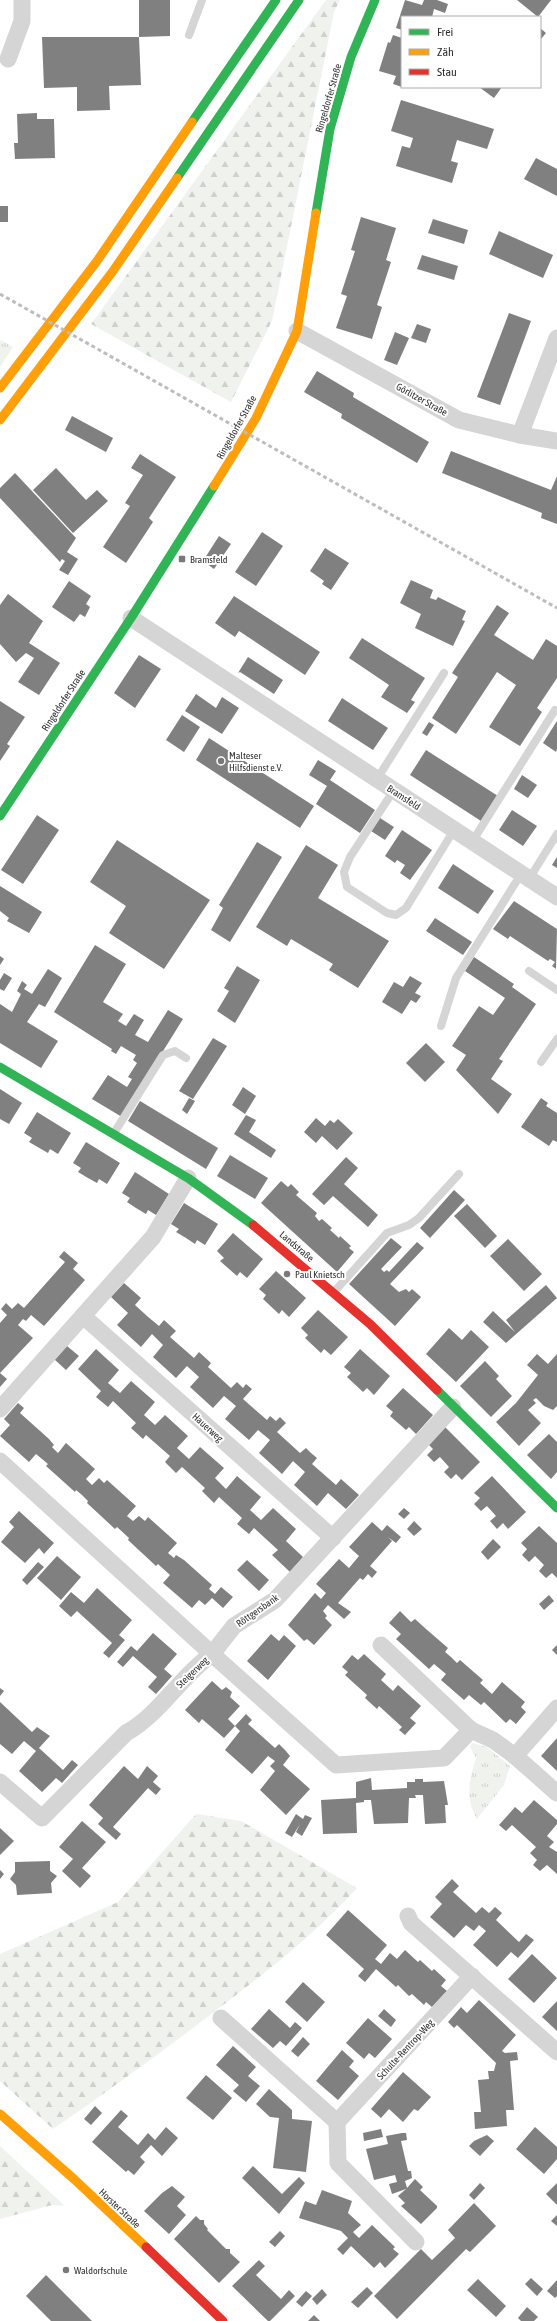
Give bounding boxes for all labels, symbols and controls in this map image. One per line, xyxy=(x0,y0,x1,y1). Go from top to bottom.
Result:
legend xyxy=(401,16,541,88)
text: Frei xyxy=(437,25,453,39)
text: Zäh xyxy=(437,45,454,59)
street label: Ringeldorfer Straße xyxy=(313,62,344,134)
text: Stau xyxy=(437,65,457,79)
street label: Görlitzer Straße xyxy=(394,381,450,418)
street label: Ringeldorfer Straße xyxy=(214,393,259,461)
marker: Bramsfeld xyxy=(177,554,187,564)
place label: Bramsfeld xyxy=(190,554,228,565)
street label: Ringeldorfer Straße xyxy=(39,667,88,733)
place label: Malteser Hilfsdienst e.V. xyxy=(229,750,283,773)
marker: Malteser Hilfsdienst e.V. xyxy=(216,756,226,766)
street label: Bramsfeld xyxy=(385,783,423,812)
street label: Landstraße xyxy=(277,1229,316,1264)
marker: Paul Knietsch xyxy=(282,1269,292,1279)
place label: Paul Knietsch xyxy=(295,1269,345,1280)
street label: Hauerweg xyxy=(190,1411,226,1444)
street label: Röttgersbank xyxy=(234,1591,281,1629)
street label: Steigerweg xyxy=(174,1654,211,1690)
street label: Schulte-Rentrop-Weg xyxy=(375,2017,436,2082)
street label: Horster Straße xyxy=(97,2186,143,2231)
marker: Waldorfschule xyxy=(61,2265,71,2275)
place label: Waldorfschule xyxy=(74,2265,128,2276)

